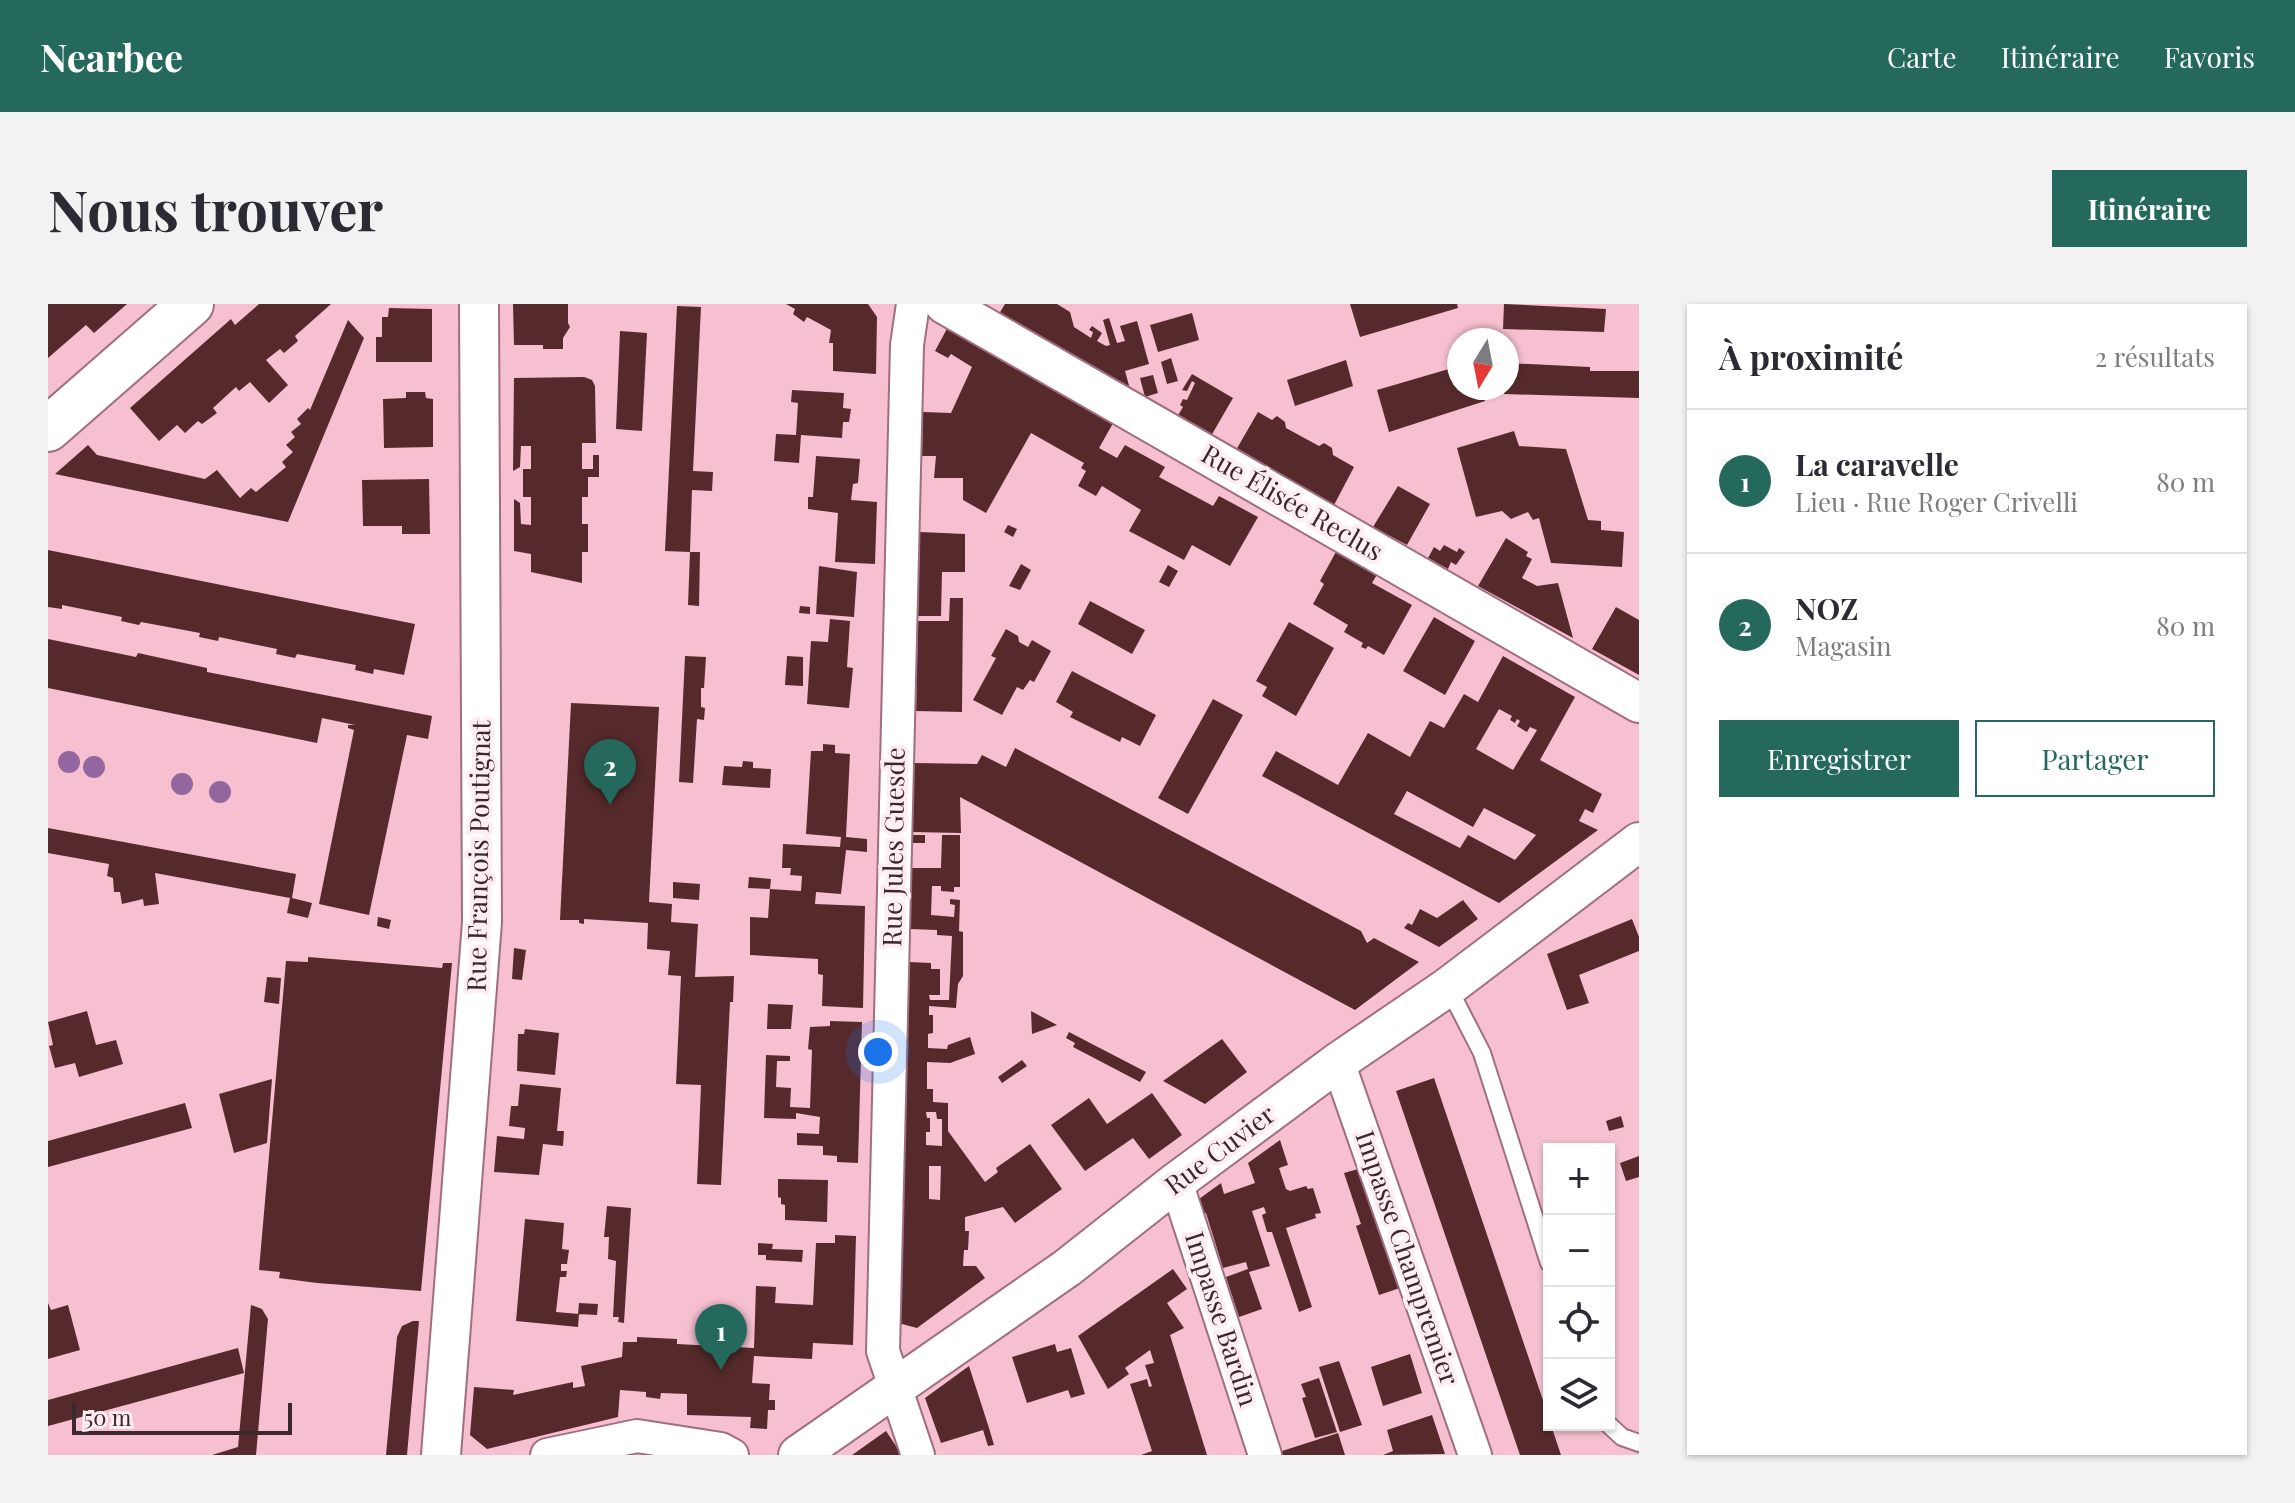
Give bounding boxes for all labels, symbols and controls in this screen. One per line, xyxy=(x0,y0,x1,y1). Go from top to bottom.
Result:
text: Nearbee xyxy=(40,31,183,82)
text: Carte xyxy=(1887,38,1957,75)
text: Itinéraire xyxy=(2001,38,2120,75)
text: Favoris xyxy=(2164,38,2255,75)
button: Itinéraire xyxy=(2052,170,2247,247)
text: Nous trouver xyxy=(48,171,383,246)
north arrow xyxy=(1447,328,1519,400)
text: À proximité xyxy=(1719,333,1903,379)
text: 2 résultats xyxy=(2095,339,2215,374)
street label: Rue Élisée Reclus xyxy=(1196,436,1390,568)
text: La caravelle xyxy=(1795,444,1959,484)
text: 1 xyxy=(1740,464,1750,499)
text: 80 m xyxy=(2156,464,2215,499)
text: Lieu · Rue Roger Crivelli xyxy=(1795,484,2078,519)
text: NOZ xyxy=(1795,588,1858,628)
text: 2 xyxy=(1738,608,1752,643)
text: 80 m xyxy=(2156,608,2215,643)
text: Magasin xyxy=(1795,628,1892,663)
street label: Rue François Poutignat xyxy=(458,719,497,992)
button: Enregistrer xyxy=(1719,720,1959,797)
button: Partager xyxy=(1975,720,2215,797)
pin: 2 xyxy=(584,739,636,805)
street label: Rue Jules Guesde xyxy=(873,747,912,947)
your location xyxy=(858,1032,898,1072)
street label: Rue Cuvier xyxy=(1157,1096,1282,1202)
street label: Impasse Champremier xyxy=(1348,1126,1469,1390)
map controls xyxy=(1543,1143,1615,1431)
button: + xyxy=(1543,1143,1615,1215)
button: − xyxy=(1543,1215,1615,1287)
street label: Impasse Bardin xyxy=(1178,1227,1267,1411)
button: locate xyxy=(1543,1287,1615,1359)
pin: 1 xyxy=(695,1304,747,1370)
button: layers xyxy=(1543,1359,1615,1431)
scale bar xyxy=(72,1399,292,1435)
text: 50 m xyxy=(84,1402,131,1432)

